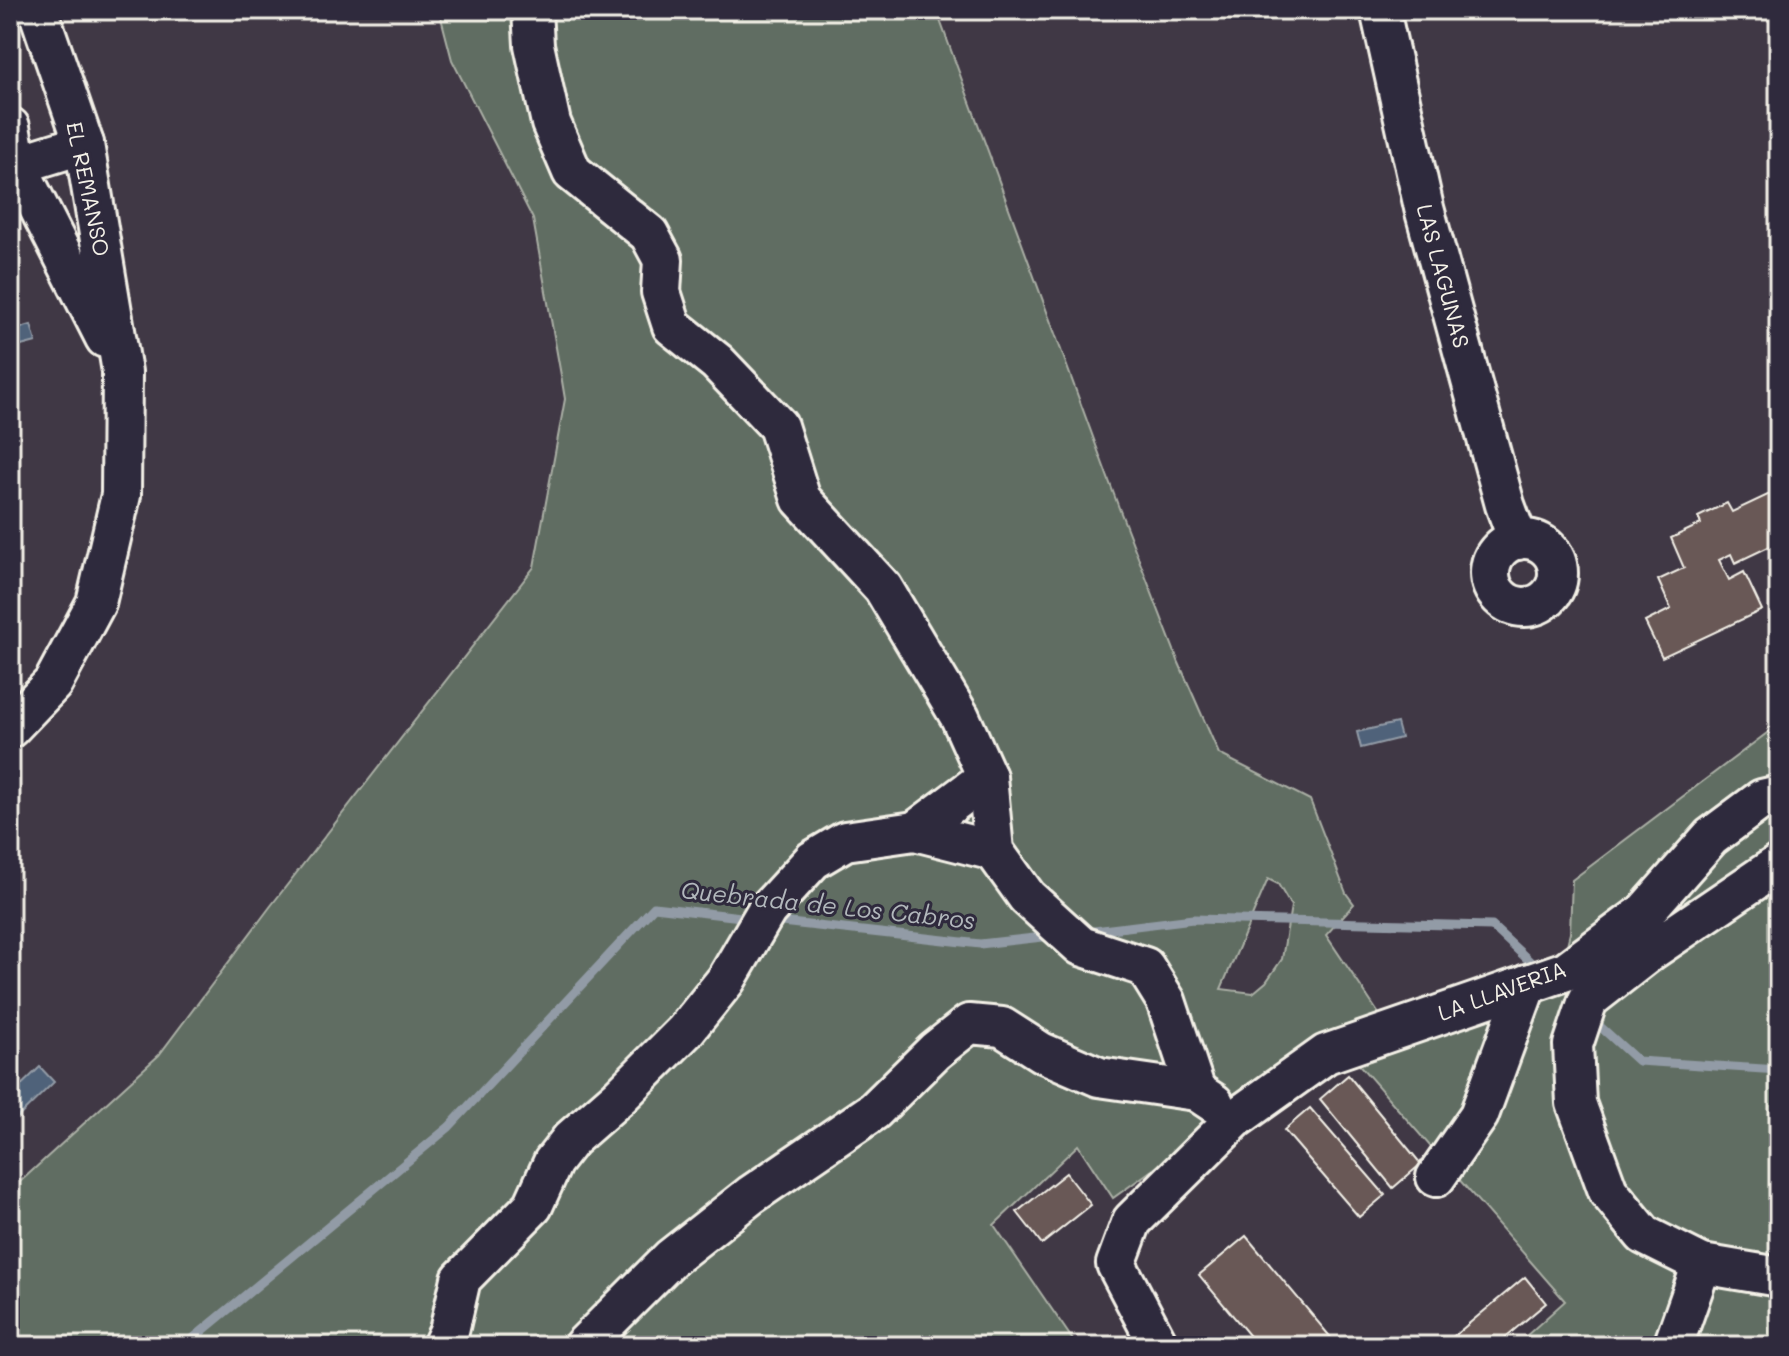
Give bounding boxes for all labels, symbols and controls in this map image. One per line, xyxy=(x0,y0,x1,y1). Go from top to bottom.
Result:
street label: EL REMANSO xyxy=(60,119,117,259)
street label: LAS LAGUNAS xyxy=(1410,201,1477,351)
water label: Quebrada de Los Cabros xyxy=(679,874,977,935)
street label: LA LLAVERIA xyxy=(1434,954,1570,1027)

